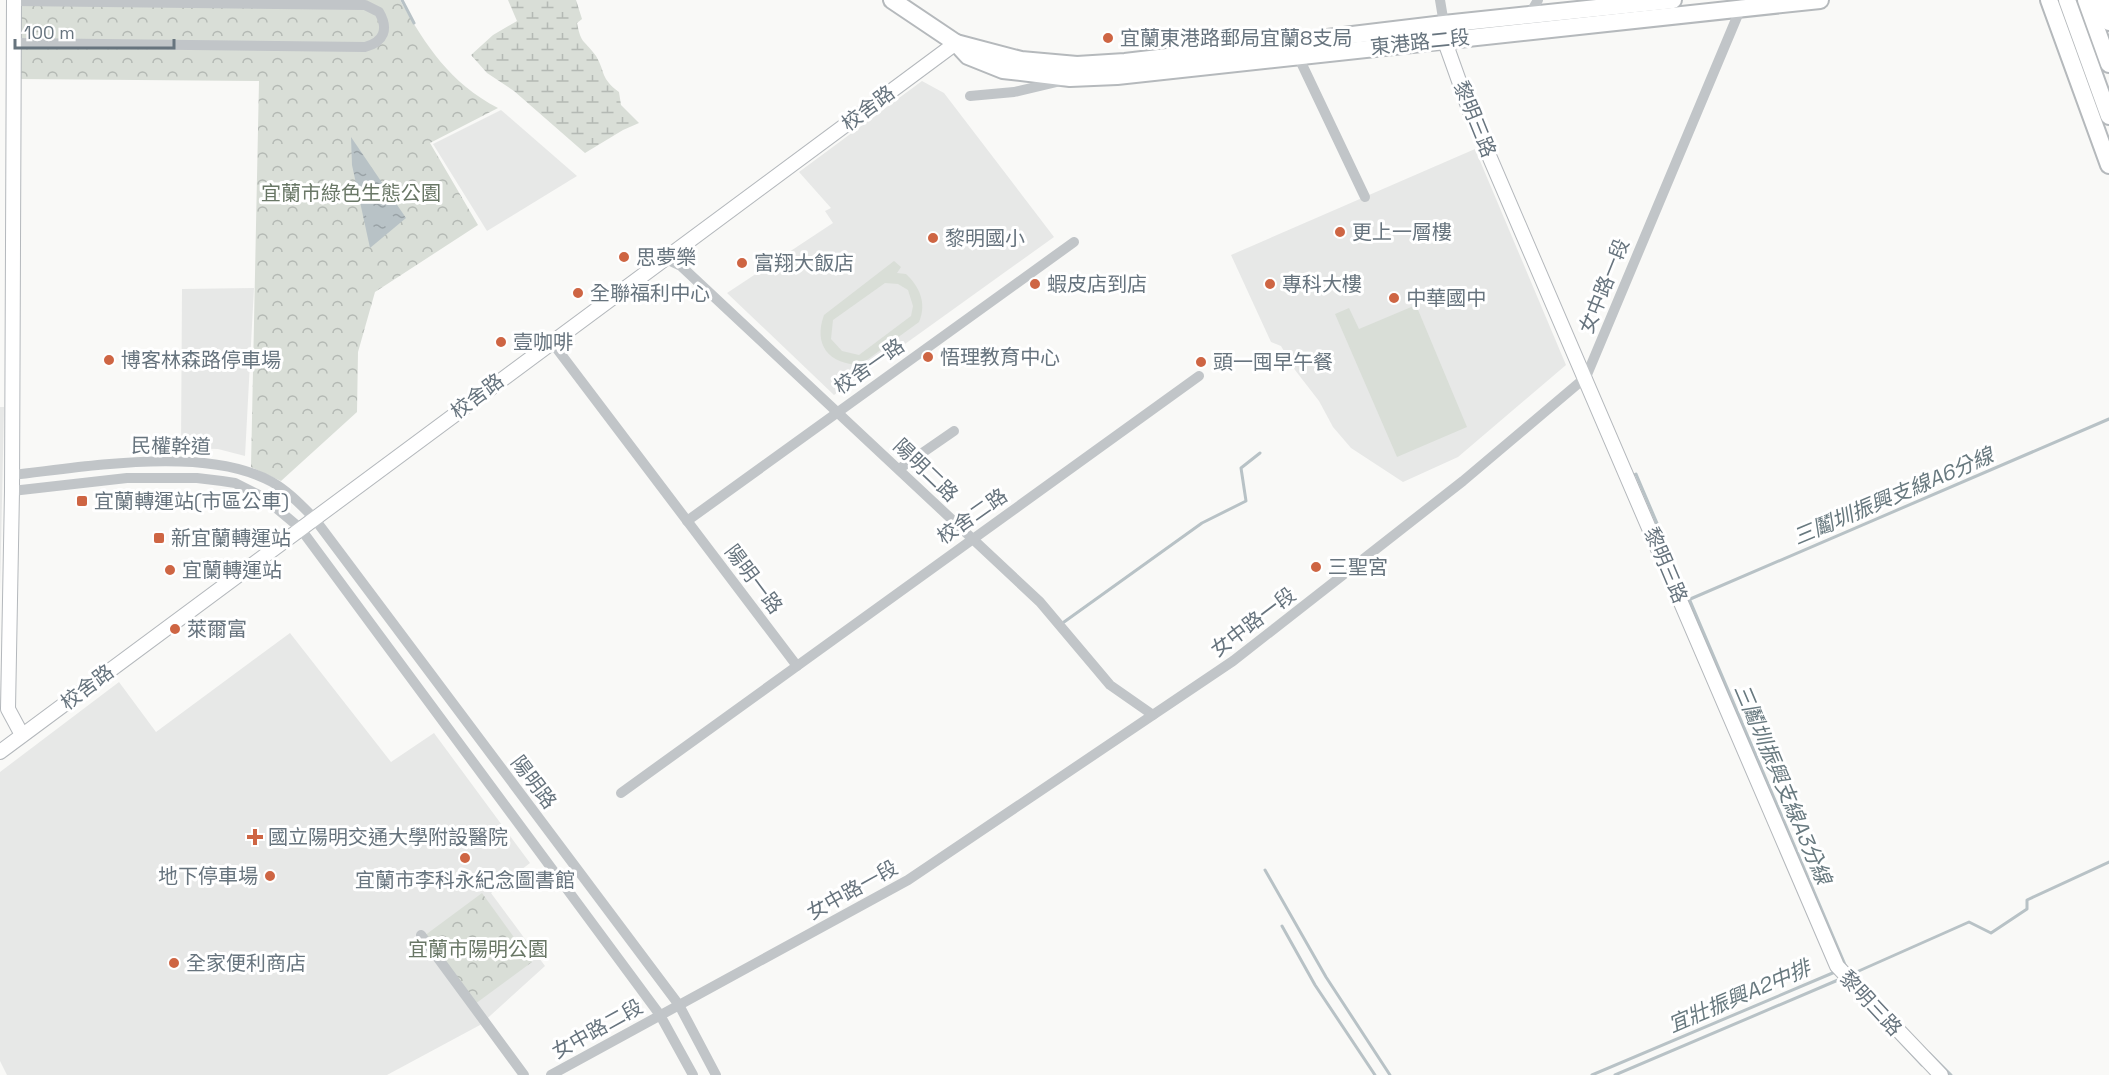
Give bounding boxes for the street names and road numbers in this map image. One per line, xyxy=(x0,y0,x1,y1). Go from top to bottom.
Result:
street label: 東港路二段 xyxy=(1369,24,1471,60)
street label: 黎明三路 xyxy=(1448,77,1502,161)
street label: 校舍路 xyxy=(836,80,900,136)
street label: 女中路一段 xyxy=(1573,235,1635,337)
street label: 校舍一路 xyxy=(829,332,909,400)
street label: 校舍路 xyxy=(445,368,509,424)
street label: 民權幹道 xyxy=(131,432,211,460)
street label: 陽明二路 xyxy=(888,433,964,507)
street label: 校舍二路 xyxy=(932,482,1012,550)
street label: 黎明三路 xyxy=(1638,523,1694,607)
street label: 陽明一路 xyxy=(720,539,788,619)
street label: 女中路一段 xyxy=(1205,582,1301,662)
street label: 校舍路 xyxy=(55,659,119,715)
street label: 陽明路 xyxy=(506,750,562,814)
street label: 女中路一段 xyxy=(802,854,902,926)
street label: 黎明三路 xyxy=(1834,965,1908,1041)
street label: 女中路二段 xyxy=(547,993,647,1065)

